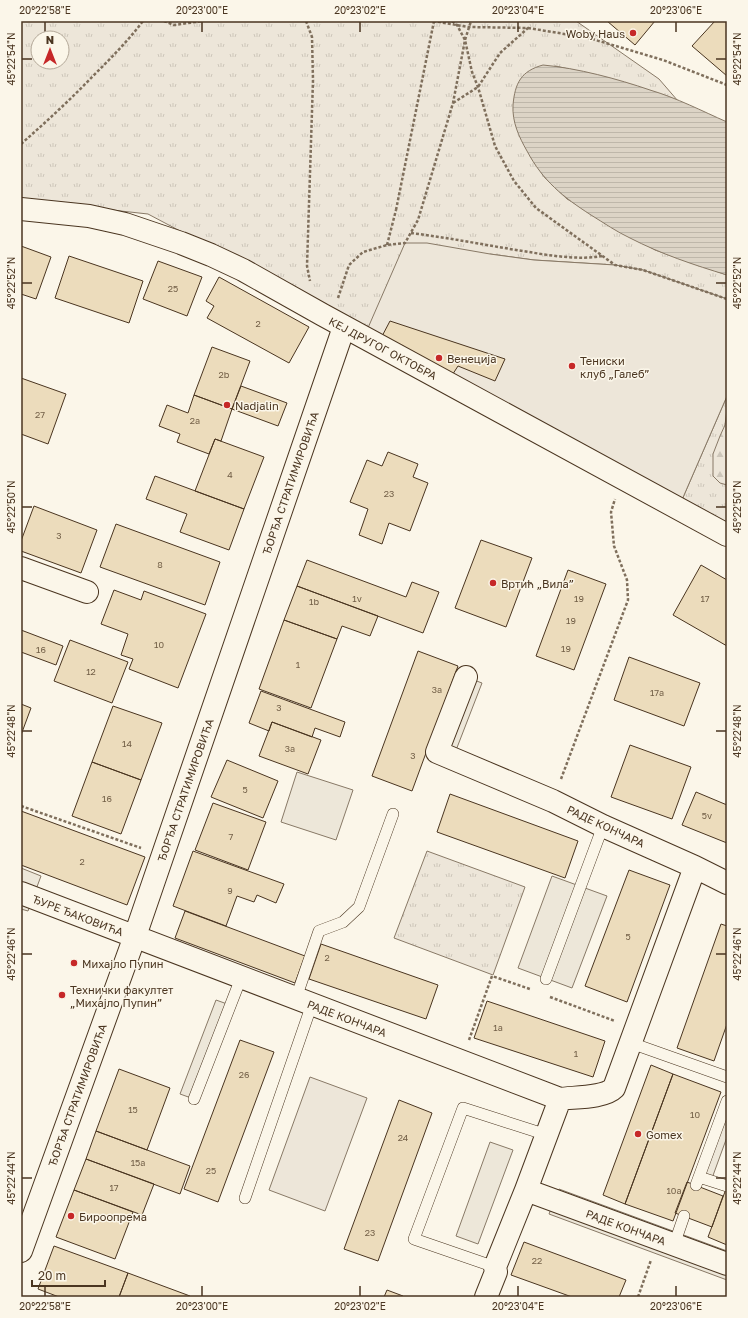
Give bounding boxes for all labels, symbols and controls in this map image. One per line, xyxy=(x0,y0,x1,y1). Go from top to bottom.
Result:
text: 20°22'58"E xyxy=(19,4,71,16)
text: 20°23'00"E xyxy=(176,4,228,16)
text: 20°23'02"E xyxy=(334,4,386,16)
text: 20°23'04"E xyxy=(492,4,544,16)
text: 20°23'06"E xyxy=(650,4,702,16)
place label: Woby Haus xyxy=(566,27,625,40)
marker: Woby Haus xyxy=(628,28,638,38)
north arrow xyxy=(30,30,70,70)
text: 45°22'54"N xyxy=(5,33,17,86)
text: N xyxy=(46,33,54,46)
text: 45°22'54"N xyxy=(731,33,743,86)
text: 45°22'52"N xyxy=(5,257,17,309)
text: 45°22'52"N xyxy=(731,257,743,309)
house number: 25 xyxy=(168,283,178,294)
street label: КЕЈ ДРУГОГ ОКТОБРА xyxy=(327,314,440,382)
house number: 2 xyxy=(255,318,261,329)
place label: Венеција xyxy=(447,352,497,365)
marker: Венеција xyxy=(434,353,444,363)
place label: Тениски клуб „Галеб” xyxy=(580,354,650,380)
marker: Тениски клуб „Галеб” xyxy=(567,361,577,371)
house number: 2b xyxy=(219,369,230,380)
place label: Nadjalin xyxy=(235,399,279,412)
marker: Nadjalin xyxy=(222,400,232,410)
house number: 27 xyxy=(35,409,45,420)
street label: ЂОРЂА СТРАТИМИРОВИЋА xyxy=(259,409,321,556)
house number: 2a xyxy=(190,415,200,426)
house number: 4 xyxy=(227,469,233,480)
text: 45°22'50"N xyxy=(5,480,17,534)
text: 45°22'50"N xyxy=(731,480,743,534)
house number: 23 xyxy=(384,488,394,499)
house number: 3 xyxy=(56,530,62,541)
house number: 8 xyxy=(157,559,163,570)
place label: Вртић „Вила” xyxy=(501,577,574,590)
marker: Вртић „Вила” xyxy=(488,578,498,588)
house number: 1v xyxy=(352,593,362,604)
house number: 19 xyxy=(574,593,584,604)
house number: 17 xyxy=(700,593,710,604)
house number: 1b xyxy=(309,596,319,607)
house number: 19 xyxy=(566,615,576,626)
house number: 10 xyxy=(154,639,164,650)
house number: 19 xyxy=(561,643,571,654)
house number: 16 xyxy=(36,644,46,655)
house number: 1 xyxy=(296,659,301,670)
house number: 12 xyxy=(86,666,96,677)
house number: 3a xyxy=(432,684,442,695)
house number: 17a xyxy=(650,687,664,698)
house number: 3 xyxy=(276,702,282,713)
text: 45°22'48"N xyxy=(5,704,17,758)
text: 45°22'48"N xyxy=(731,704,743,758)
street label: ЂОРЂА СТРАТИМИРОВИЋА xyxy=(154,716,216,863)
house number: 14 xyxy=(122,738,132,749)
house number: 3a xyxy=(285,743,295,754)
house number: 3 xyxy=(410,750,416,761)
house number: 5 xyxy=(242,784,248,795)
house number: 16 xyxy=(102,793,112,804)
street label: РАДЕ КОНЧАРА xyxy=(565,802,647,850)
house number: 5v xyxy=(702,810,712,821)
house number: 7 xyxy=(229,831,234,842)
house number: 2 xyxy=(79,856,85,867)
house number: 9 xyxy=(227,885,233,896)
street label: ЂУРЕ ЂАКОВИЋА xyxy=(31,892,126,939)
text: 45°22'46"N xyxy=(5,927,17,981)
text: 45°22'46"N xyxy=(731,927,743,981)
house number: 5 xyxy=(625,931,631,942)
house number: 2 xyxy=(324,952,330,963)
place label: Михајло Пупин xyxy=(82,957,164,970)
marker: Михајло Пупин xyxy=(69,958,79,968)
place label: Технички факултет „Михајло Пупин” xyxy=(70,983,174,1009)
marker: Технички факултет „Михајло Пупин” xyxy=(57,990,67,1000)
street label: РАДЕ КОНЧАРА xyxy=(305,997,389,1039)
street label: ЂОРЂА СТРАТИМИРОВИЋА xyxy=(45,1021,109,1168)
house number: 1a xyxy=(493,1022,503,1033)
house number: 1 xyxy=(574,1048,579,1059)
house number: 26 xyxy=(239,1069,249,1080)
house number: 15 xyxy=(128,1104,138,1115)
house number: 10 xyxy=(690,1109,700,1120)
place label: Gomex xyxy=(646,1128,682,1141)
marker: Gomex xyxy=(633,1129,643,1139)
house number: 24 xyxy=(398,1132,409,1143)
text: 45°22'44"N xyxy=(5,1151,17,1205)
text: 45°22'44"N xyxy=(731,1151,743,1205)
house number: 15a xyxy=(131,1157,145,1168)
house number: 25 xyxy=(206,1165,216,1176)
house number: 17 xyxy=(109,1182,119,1193)
house number: 10a xyxy=(666,1185,682,1196)
street label: РАДЕ КОНЧАРА xyxy=(584,1207,668,1248)
place label: Бироопрема xyxy=(79,1210,147,1223)
marker: Бироопрема xyxy=(66,1211,76,1221)
house number: 23 xyxy=(365,1227,375,1238)
house number: 22 xyxy=(532,1255,542,1266)
scale bar xyxy=(32,1262,105,1288)
text: 20 m xyxy=(38,1268,66,1283)
text: 20°22'58"E xyxy=(19,1300,71,1312)
text: 20°23'00"E xyxy=(176,1300,228,1312)
text: 20°23'02"E xyxy=(334,1300,386,1312)
text: 20°23'04"E xyxy=(492,1300,544,1312)
text: 20°23'06"E xyxy=(650,1300,702,1312)

